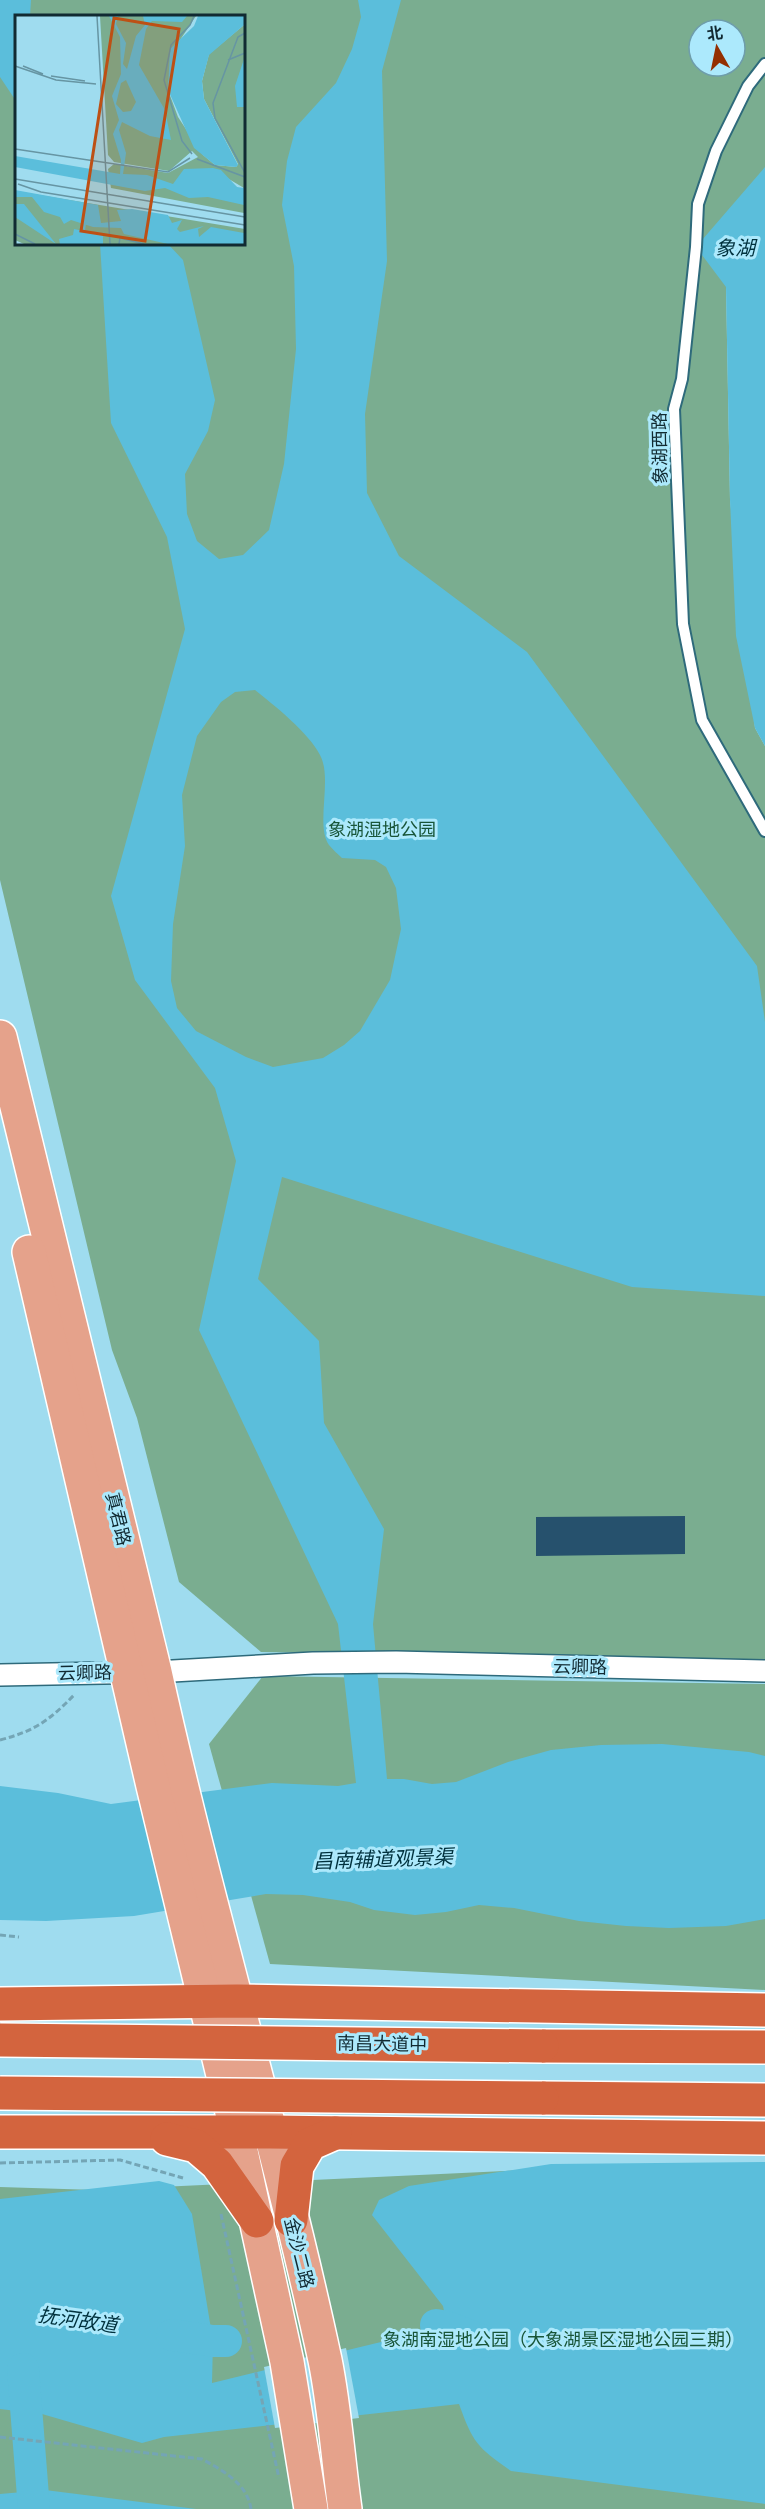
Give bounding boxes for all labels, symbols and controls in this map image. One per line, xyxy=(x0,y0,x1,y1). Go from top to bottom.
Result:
inset map xyxy=(15,15,244,244)
north arrow xyxy=(687,18,747,78)
text: 北 xyxy=(705,21,724,46)
water label: 象湖 xyxy=(715,234,758,262)
street label: 象湖西路 xyxy=(646,412,673,484)
park label: 象湖湿地公园 xyxy=(328,817,436,842)
street label: 真君路 xyxy=(100,1490,137,1548)
street label: 云卿路 xyxy=(553,1654,607,1679)
street label: 云卿路 xyxy=(58,1660,112,1685)
water label: 昌南辅道观景渠 xyxy=(313,1842,456,1875)
street label: 南昌大道中 xyxy=(337,2030,427,2057)
street label: 金沙二路 xyxy=(279,2215,320,2291)
water label: 抚河故道 xyxy=(36,2301,123,2340)
park label: 象湖南湿地公园（大象湖景区湿地公园三期） xyxy=(383,2327,743,2352)

